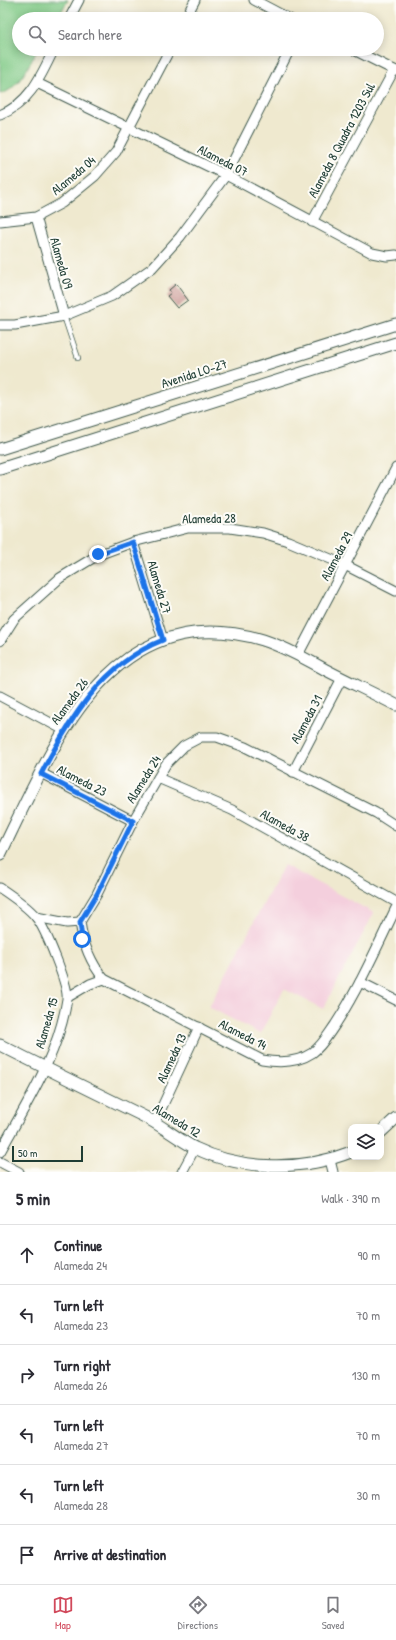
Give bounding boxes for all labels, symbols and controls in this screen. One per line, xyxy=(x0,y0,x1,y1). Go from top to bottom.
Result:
search box xyxy=(12,12,384,56)
icon: search xyxy=(26,23,48,45)
text: Search here xyxy=(58,24,122,45)
street label: Alameda 8 Quadra 1203 Sul xyxy=(303,79,379,201)
street label: Alameda 07 xyxy=(195,140,251,180)
street label: Alameda 04 xyxy=(47,151,99,199)
street label: Alameda 09 xyxy=(46,235,78,291)
street label: Avenida LO-27 xyxy=(159,354,229,392)
street label: Alameda 28 xyxy=(182,509,236,527)
street label: Alameda 29 xyxy=(316,528,356,584)
route end xyxy=(89,545,107,563)
street label: Alameda 27 xyxy=(143,558,177,616)
street label: Alameda 26 xyxy=(46,674,92,728)
street label: Alameda 31 xyxy=(286,691,326,746)
street label: Alameda 24 xyxy=(121,752,165,806)
street label: Alameda 23 xyxy=(54,760,110,800)
street label: Alameda 38 xyxy=(257,804,313,846)
route start xyxy=(73,930,91,948)
street label: Alameda 15 xyxy=(30,995,62,1051)
street label: Alameda 14 xyxy=(216,1014,270,1054)
street label: Alameda 13 xyxy=(152,1030,190,1086)
street label: Alameda 12 xyxy=(150,1099,204,1141)
map controls xyxy=(348,1124,384,1160)
button: layers xyxy=(348,1124,384,1160)
scale bar xyxy=(12,1144,83,1163)
text: 50 m xyxy=(18,1146,38,1160)
text: 5 min xyxy=(16,1187,50,1210)
text: Walk · 390 m xyxy=(321,1189,380,1207)
text: Continue xyxy=(54,1235,102,1256)
icon: ahead xyxy=(16,1244,38,1266)
text: 90 m xyxy=(358,1246,380,1264)
text: Alameda 24 xyxy=(54,1256,107,1274)
text: Turn left xyxy=(54,1295,104,1316)
icon: left xyxy=(16,1304,38,1326)
text: 70 m xyxy=(356,1306,380,1324)
text: Alameda 23 xyxy=(54,1316,108,1334)
text: Turn right xyxy=(54,1355,110,1376)
icon: right xyxy=(16,1364,38,1386)
text: 130 m xyxy=(352,1366,380,1384)
text: Alameda 26 xyxy=(54,1376,107,1394)
text: Turn left xyxy=(54,1415,104,1436)
icon: left xyxy=(16,1424,38,1446)
text: 70 m xyxy=(356,1426,380,1444)
text: Alameda 27 xyxy=(54,1436,109,1454)
text: Turn left xyxy=(54,1475,104,1496)
icon: left xyxy=(16,1484,38,1506)
text: 30 m xyxy=(357,1486,380,1504)
text: Alameda 28 xyxy=(54,1496,108,1514)
icon: arrive xyxy=(16,1544,38,1566)
text: Arrive at destination xyxy=(54,1544,166,1565)
tab: Map xyxy=(52,1594,74,1632)
tab: Directions xyxy=(178,1594,218,1632)
tab: Saved xyxy=(322,1594,344,1632)

